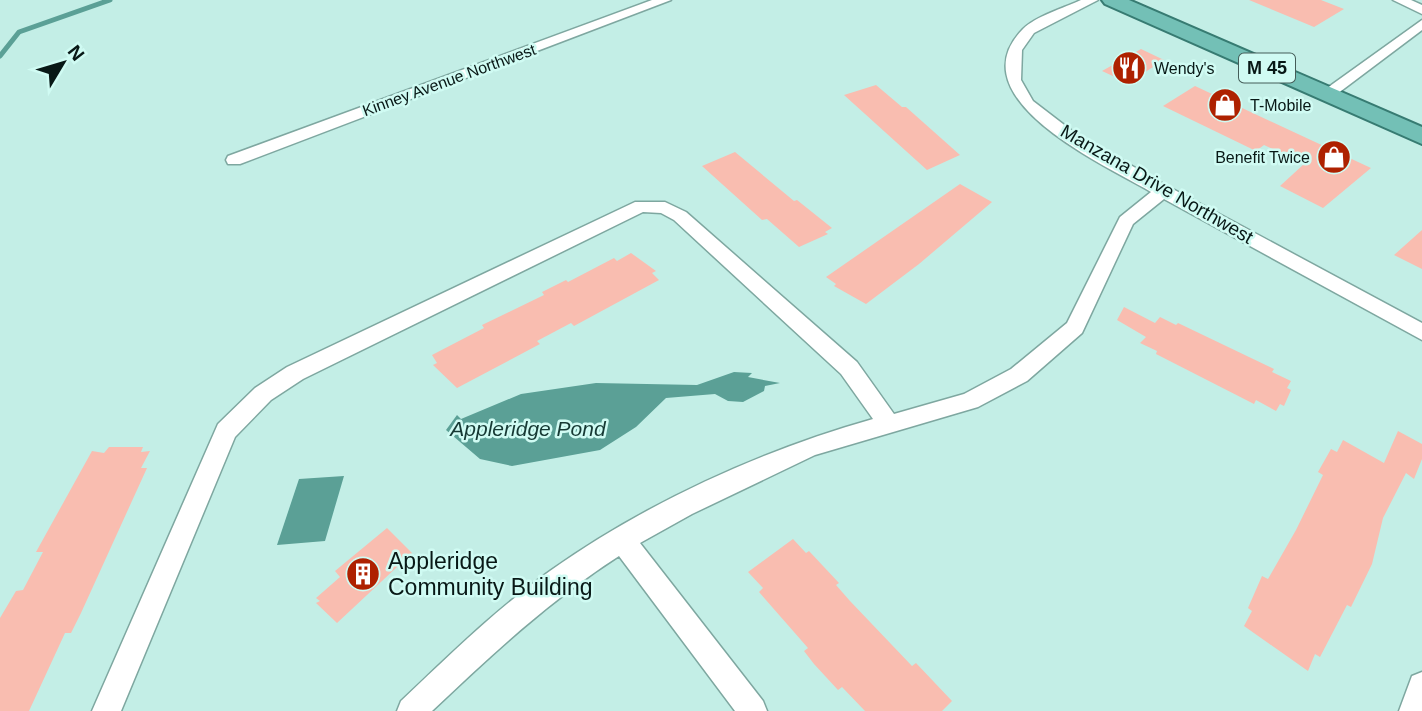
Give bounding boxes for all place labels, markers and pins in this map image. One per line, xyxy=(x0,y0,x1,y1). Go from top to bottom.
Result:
restaurant icon: Wendy's xyxy=(1110,49,1148,87)
place label: Wendy's xyxy=(1154,60,1215,77)
shop icon: T-Mobile xyxy=(1206,86,1244,124)
place label: T-Mobile xyxy=(1250,97,1311,114)
shop icon: Benefit Twice xyxy=(1315,138,1353,176)
place label: Benefit Twice xyxy=(1215,149,1310,166)
place label: Appleridge Community Building xyxy=(388,548,593,600)
building icon: Appleridge Community Building xyxy=(344,555,382,593)

